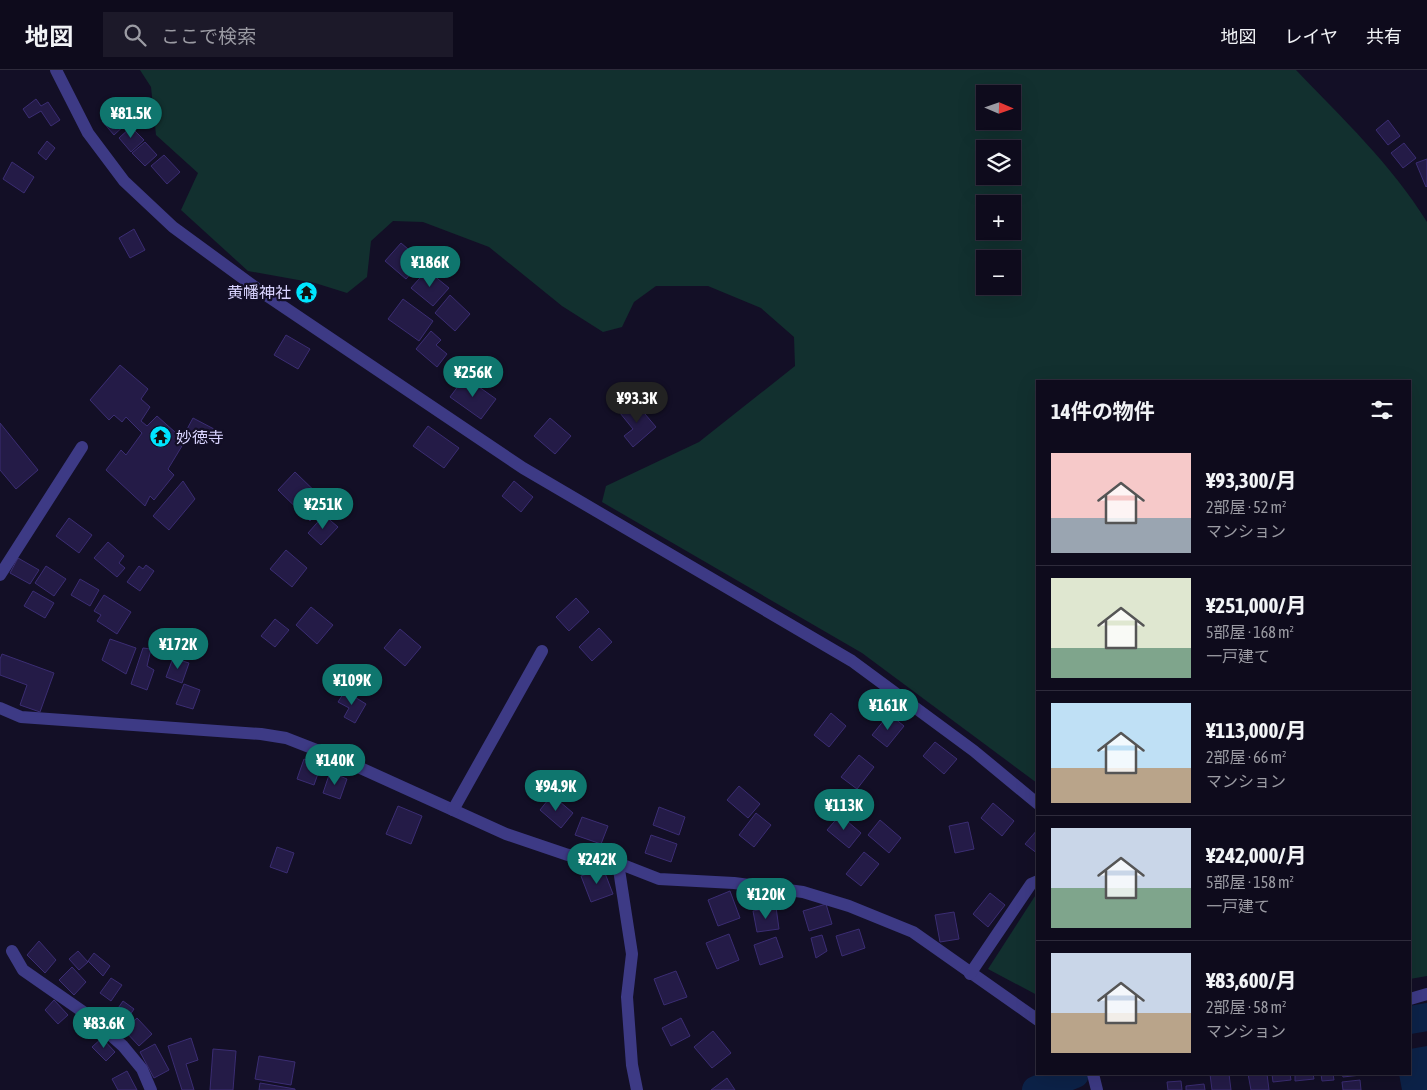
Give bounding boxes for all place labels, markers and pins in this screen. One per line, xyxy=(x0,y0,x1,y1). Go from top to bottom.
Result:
pin: ¥81.5K xyxy=(90,97,172,139)
pin: ¥186K xyxy=(395,246,465,288)
temple icon: 黄幡神社 xyxy=(295,280,319,304)
place label: 黄幡神社 xyxy=(227,283,291,301)
pin: ¥256K xyxy=(438,356,508,398)
pin: ¥93.3K xyxy=(596,382,678,424)
temple icon: 妙徳寺 xyxy=(148,425,172,449)
place label: 妙徳寺 xyxy=(176,428,224,446)
pin: ¥251K xyxy=(288,488,358,530)
pin: ¥172K xyxy=(143,628,213,670)
pin: ¥109K xyxy=(317,664,387,706)
pin: ¥161K xyxy=(853,688,923,731)
pin: ¥140K xyxy=(300,744,370,786)
pin: ¥94.9K xyxy=(515,770,597,812)
pin: ¥113K xyxy=(809,788,879,831)
pin: ¥242K xyxy=(562,842,632,885)
pin: ¥120K xyxy=(731,878,801,920)
pin: ¥83.6K xyxy=(63,1006,145,1049)

